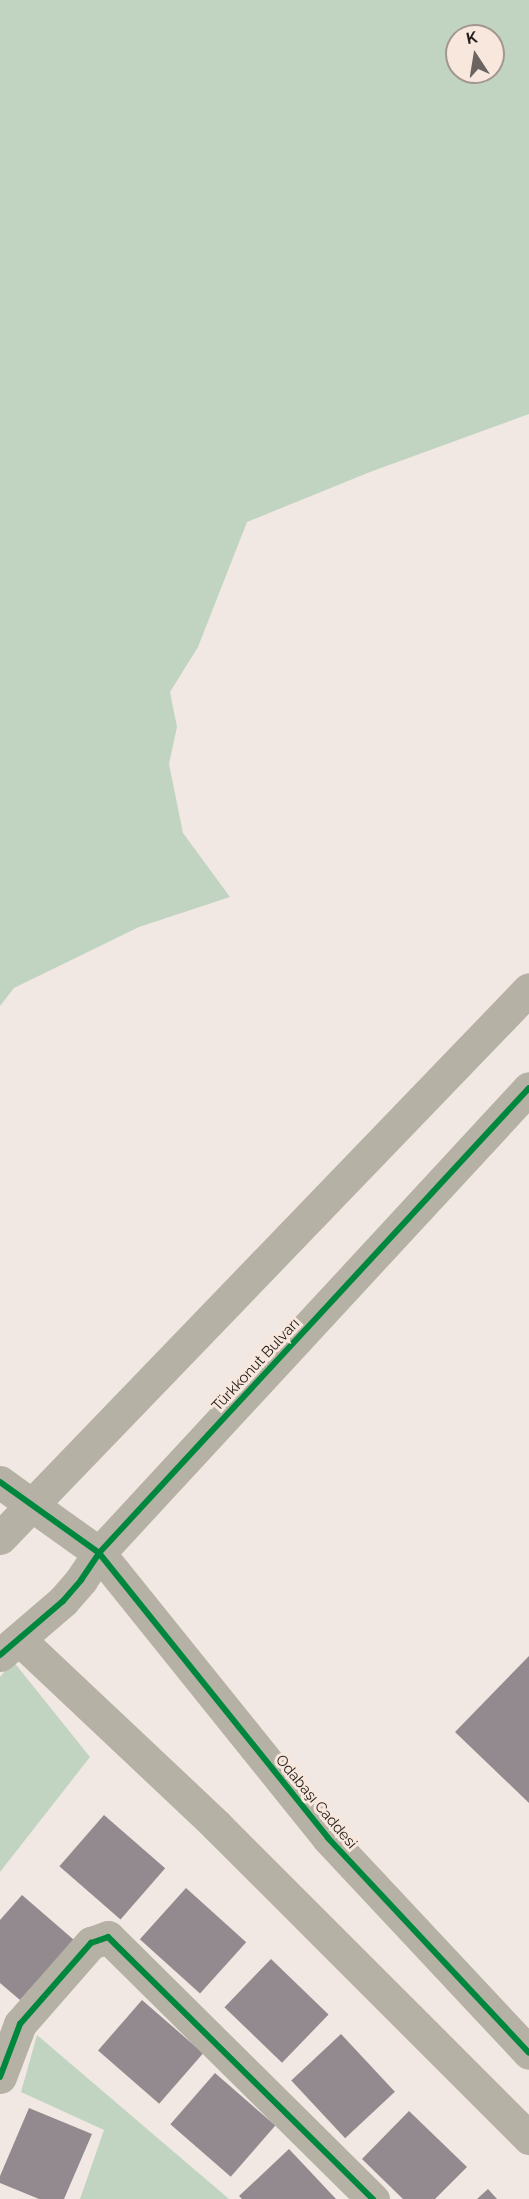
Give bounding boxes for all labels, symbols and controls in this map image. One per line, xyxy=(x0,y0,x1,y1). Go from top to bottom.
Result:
north arrow xyxy=(445,24,505,84)
text: K xyxy=(464,27,479,48)
street label: Türkkonut Bulvarı xyxy=(208,1315,304,1415)
street label: Odabaşı Caddesi xyxy=(272,1751,360,1853)

